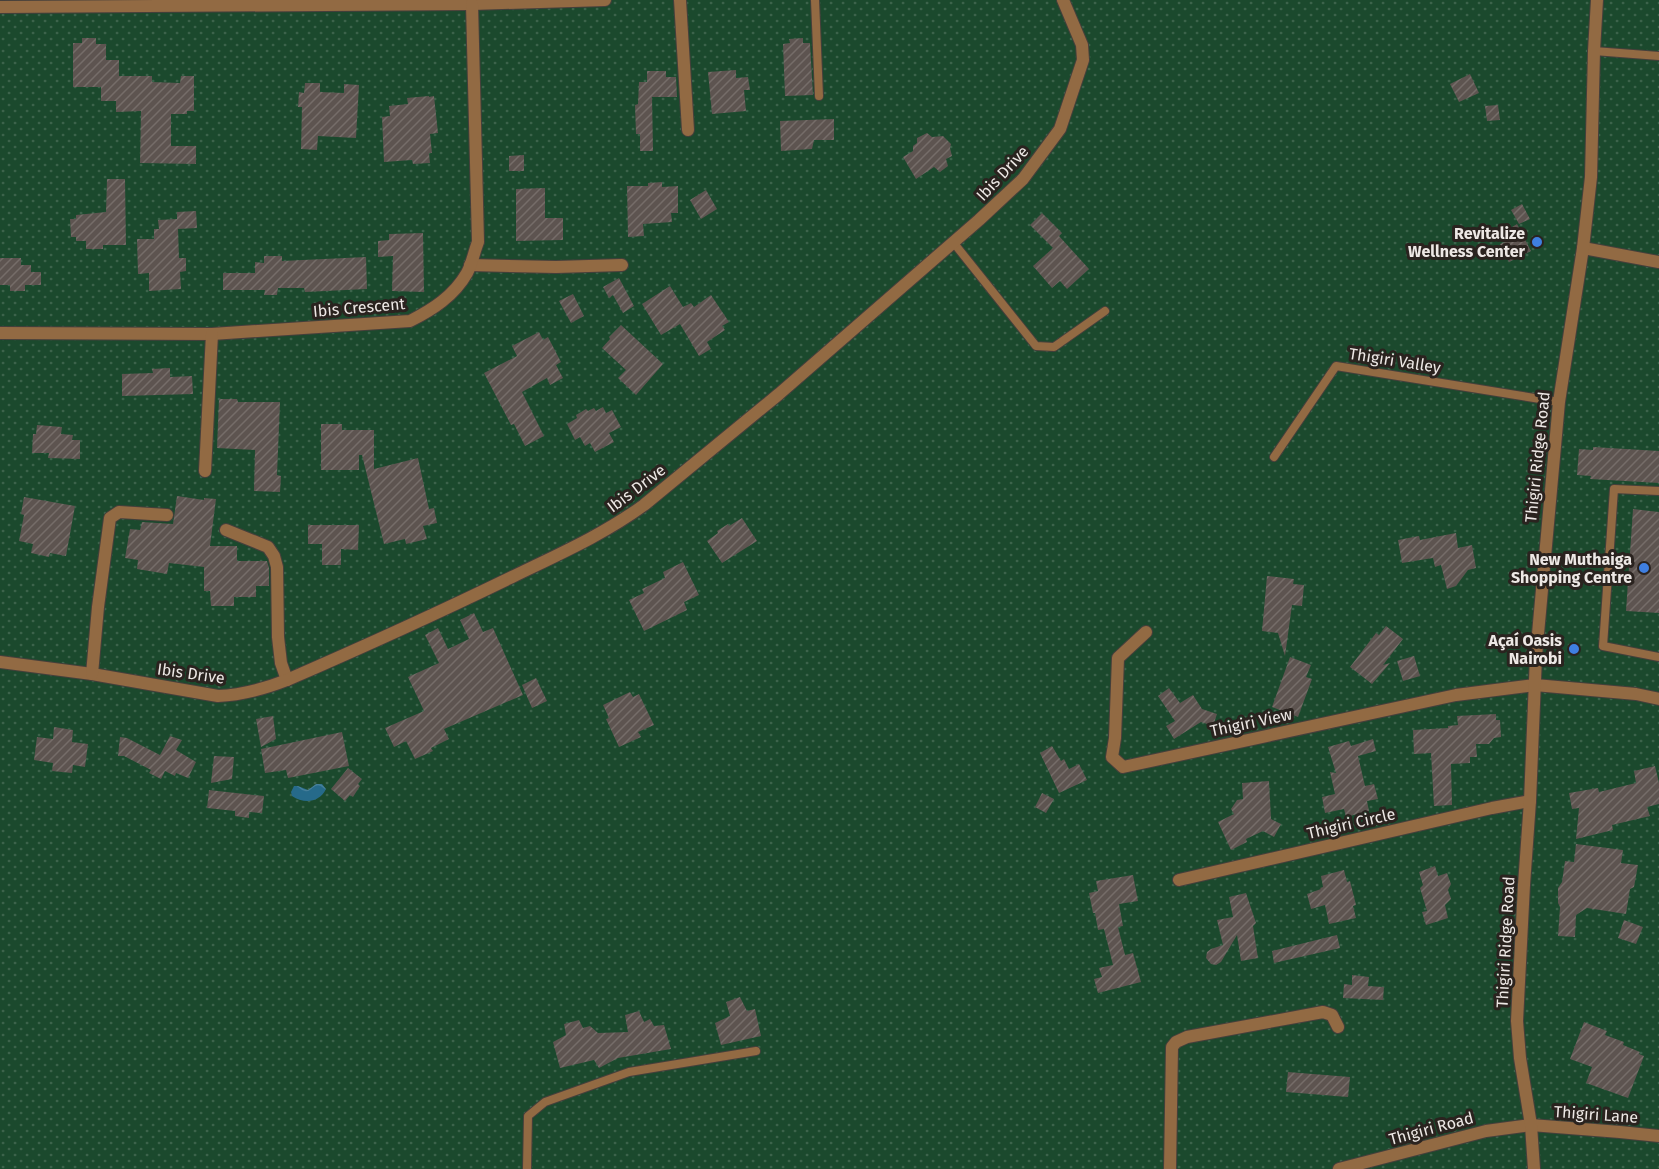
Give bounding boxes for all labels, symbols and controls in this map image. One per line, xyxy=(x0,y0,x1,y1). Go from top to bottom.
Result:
street label: Ibis Drive xyxy=(972,142,1032,205)
place label: Revitalize Wellness Center xyxy=(1408,224,1526,261)
marker: Revitalize Wellness Center xyxy=(1530,235,1544,249)
street label: Ibis Crescent xyxy=(312,294,406,321)
street label: Thigiri Valley xyxy=(1348,344,1442,377)
street label: Thigiri Ridge Road xyxy=(1521,391,1554,523)
street label: Ibis Drive xyxy=(603,460,669,516)
place label: New Muthaiga Shopping Centre xyxy=(1511,550,1632,587)
marker: New Muthaiga Shopping Centre xyxy=(1637,561,1651,575)
place label: Açaí Oasis Nairobi xyxy=(1488,631,1562,668)
marker: Açaí Oasis Nairobi xyxy=(1567,642,1581,656)
street label: Ibis Drive xyxy=(156,659,226,688)
street label: Thigiri View xyxy=(1208,704,1294,740)
street label: Thigiri Circle xyxy=(1305,804,1397,843)
street label: Thigiri Ridge Road xyxy=(1493,876,1518,1008)
street label: Thigiri Lane xyxy=(1553,1102,1639,1127)
street label: Thigiri Road xyxy=(1387,1108,1476,1149)

